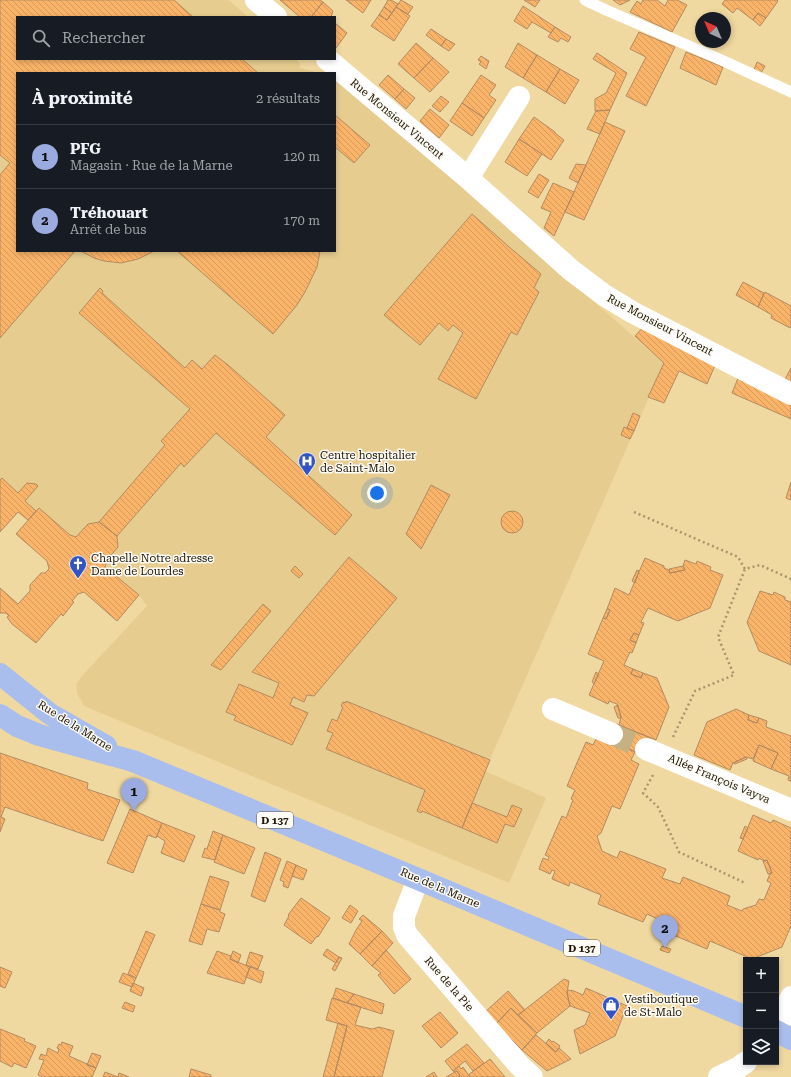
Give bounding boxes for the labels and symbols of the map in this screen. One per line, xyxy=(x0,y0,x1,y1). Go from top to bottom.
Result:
north arrow xyxy=(695,12,731,48)
street label: Rue Monsieur Vincent xyxy=(348,76,446,162)
street label: Rue Monsieur Vincent xyxy=(605,292,715,358)
place label: Centre hospitalier de Saint-Malo xyxy=(320,449,416,475)
hospital icon: Centre hospitalier de Saint-Malo xyxy=(297,451,317,476)
your location xyxy=(367,483,387,503)
place label: Chapelle Notre adresse Dame de Lourdes xyxy=(91,552,213,578)
church icon: Chapelle Notre adresse Dame de Lourdes xyxy=(68,554,88,579)
street label: Rue de la Marne xyxy=(35,698,115,754)
street label: Allée François Vayva xyxy=(666,752,772,806)
pin: 1 xyxy=(121,778,147,811)
road number: D 137 xyxy=(257,812,293,828)
street label: Rue de la Marne xyxy=(398,865,482,911)
pin: 2 xyxy=(652,915,678,948)
road number: D 137 xyxy=(564,940,600,956)
street label: Rue de la Pie xyxy=(422,954,476,1014)
place label: Vestiboutique de St-Malo xyxy=(624,993,698,1019)
shop icon: Vestiboutique de St-Malo xyxy=(601,995,621,1020)

